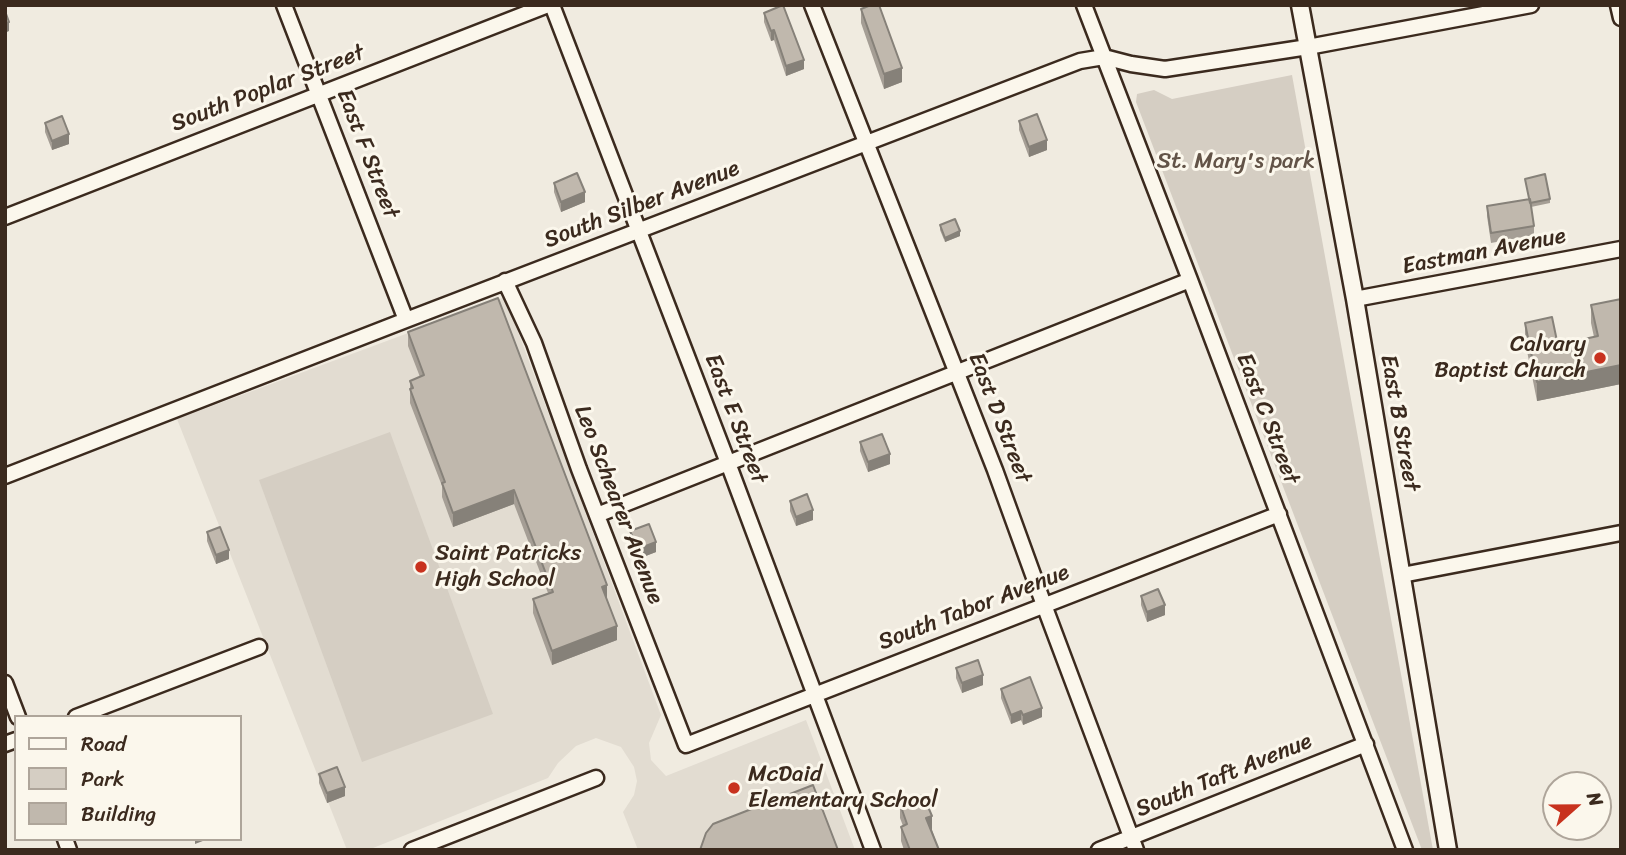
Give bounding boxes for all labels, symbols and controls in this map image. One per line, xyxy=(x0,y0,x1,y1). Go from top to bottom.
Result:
street label: South Poplar Street xyxy=(168,39,368,139)
street label: East F Street xyxy=(330,85,404,223)
park label: St. Mary's park xyxy=(1157,148,1315,176)
street label: South Silber Avenue xyxy=(541,155,743,255)
street label: Eastman Avenue xyxy=(1400,223,1568,281)
place label: Calvary Baptist Church xyxy=(1434,331,1586,385)
street label: East D Street xyxy=(961,349,1037,487)
street label: East E Street xyxy=(698,350,772,488)
street label: East C Street xyxy=(1229,350,1305,488)
marker: Calvary Baptist Church xyxy=(1592,350,1608,366)
street label: East B Street xyxy=(1373,353,1425,493)
street label: Leo Schearer Avenue xyxy=(567,402,669,608)
place label: Saint Patricks High School xyxy=(435,540,581,594)
marker: Saint Patricks High School xyxy=(413,559,429,575)
street label: South Tabor Avenue xyxy=(875,559,1073,657)
legend xyxy=(14,715,242,841)
text: Road xyxy=(81,725,126,763)
street label: South Taft Avenue xyxy=(1132,728,1316,824)
text: Park xyxy=(81,760,124,798)
place label: McDaid Elementary School xyxy=(748,761,938,815)
north arrow xyxy=(1542,771,1612,841)
marker: McDaid Elementary School xyxy=(726,780,742,796)
text: N xyxy=(1577,787,1613,811)
text: Building xyxy=(81,795,156,833)

